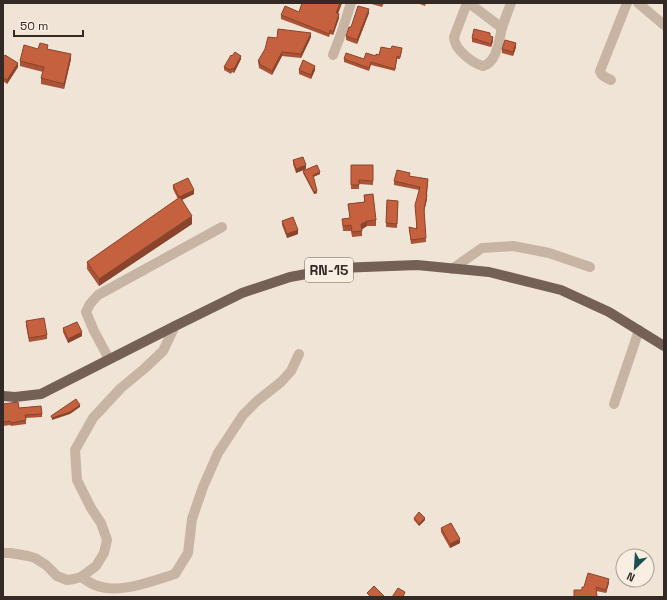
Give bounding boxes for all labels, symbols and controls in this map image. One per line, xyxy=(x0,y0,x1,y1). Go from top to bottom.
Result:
scale bar xyxy=(14,12,83,38)
text: 50 m xyxy=(20,18,48,34)
road number: RN-15 xyxy=(305,258,353,282)
north arrow xyxy=(615,548,655,588)
text: N xyxy=(624,569,637,585)

